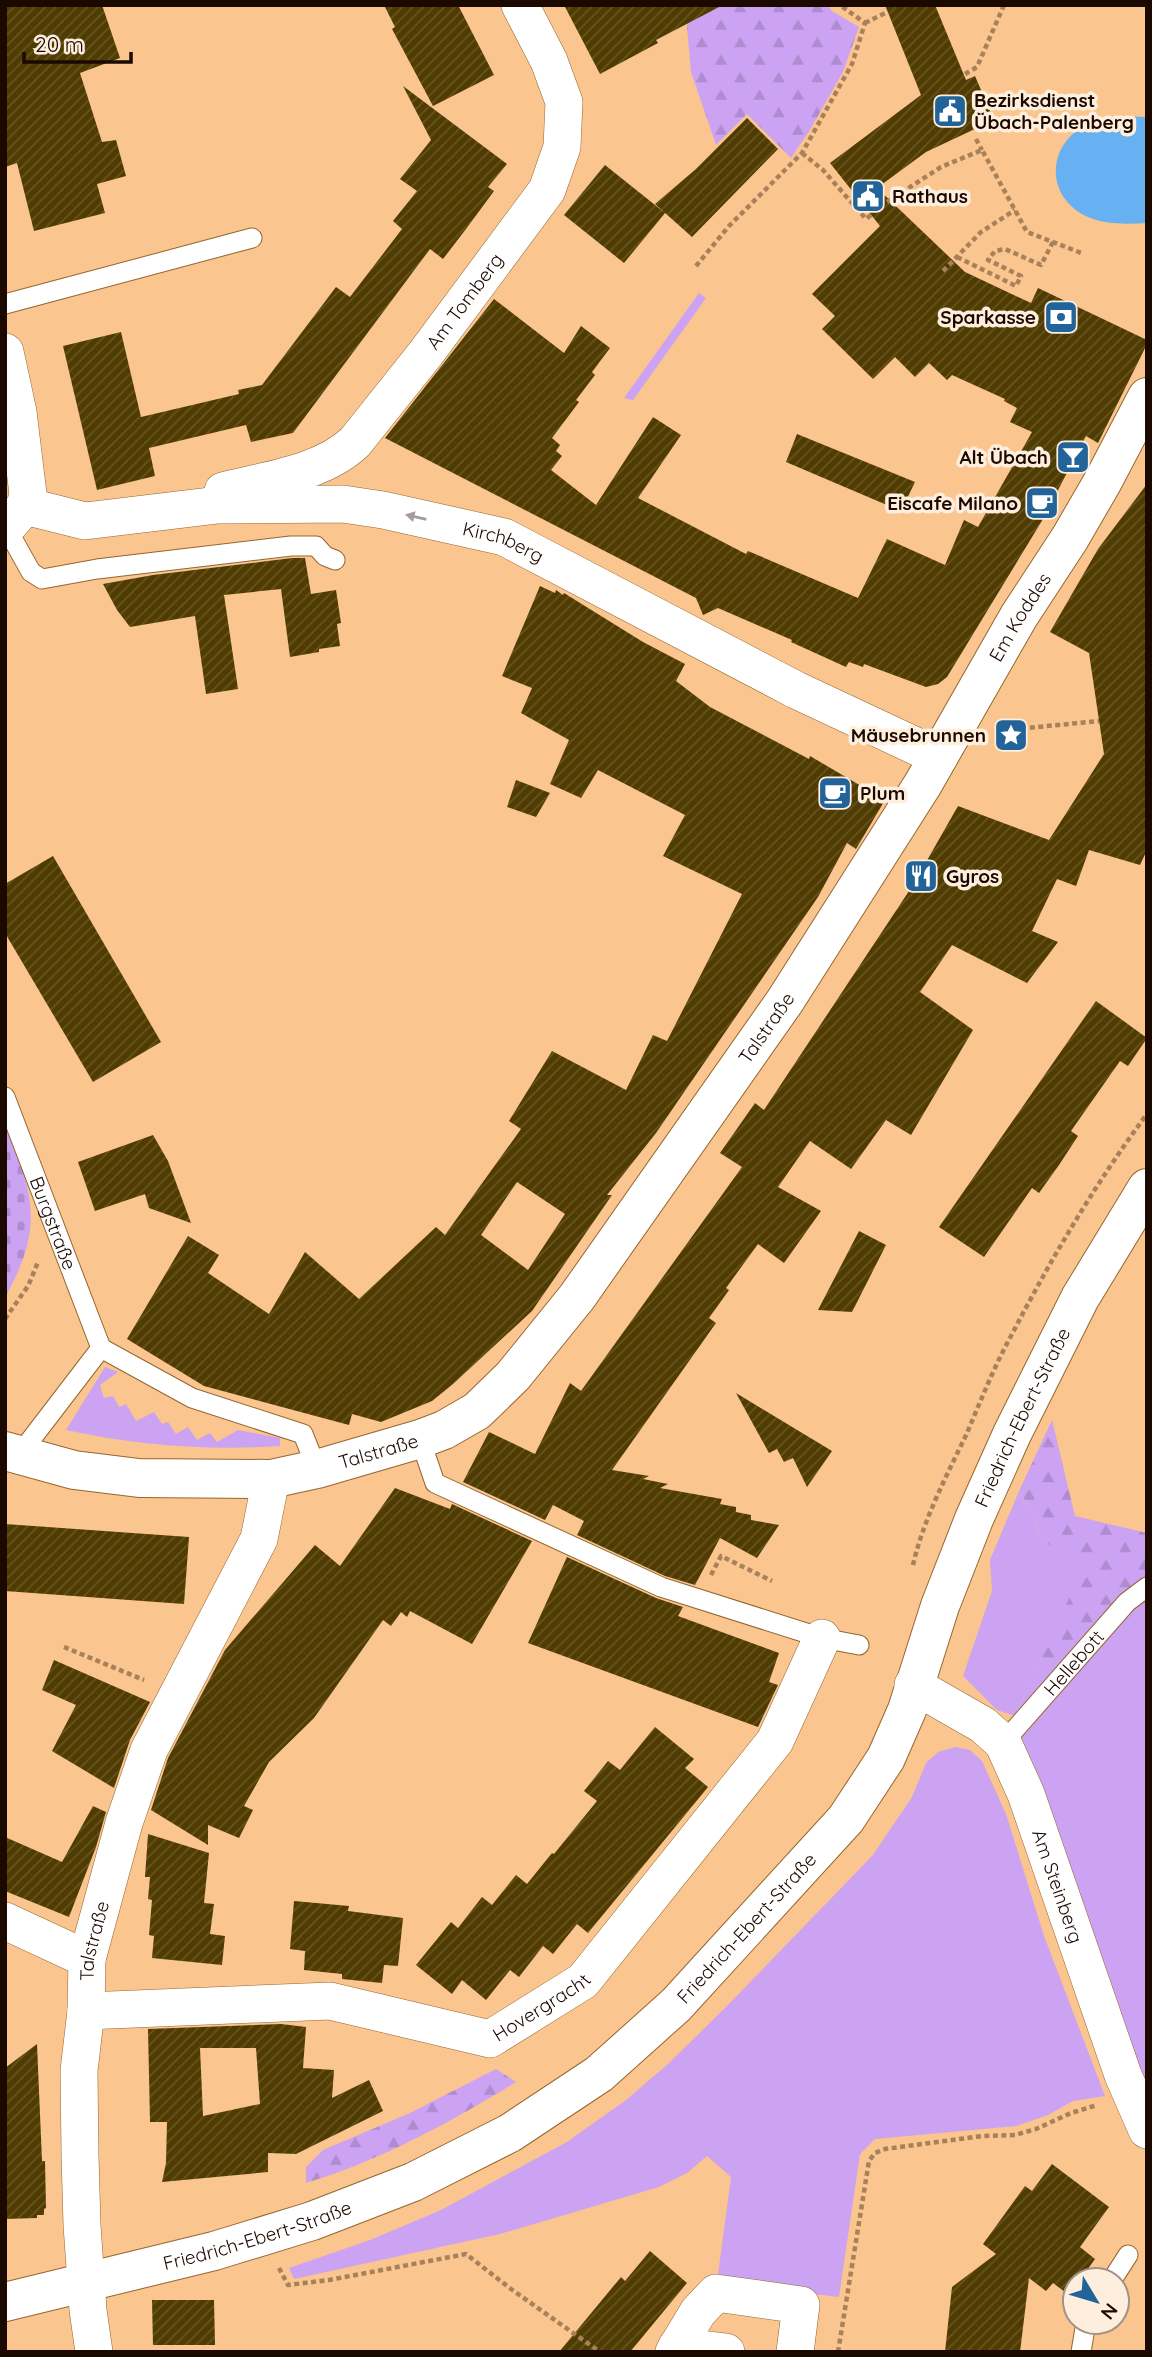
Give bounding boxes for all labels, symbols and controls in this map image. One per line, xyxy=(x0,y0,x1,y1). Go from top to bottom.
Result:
scale bar xyxy=(24,21,131,65)
text: 20 m xyxy=(35,31,84,57)
place label: Bezirksdienst Übach-Palenberg xyxy=(974,88,1134,134)
public building icon: Bezirksdienst Übach-Palenberg xyxy=(931,92,969,130)
public building icon: Rathaus xyxy=(849,177,887,215)
place label: Rathaus xyxy=(892,184,968,208)
street label: Am Tomberg xyxy=(421,248,508,354)
bank icon: Sparkasse xyxy=(1042,298,1080,336)
place label: Sparkasse xyxy=(940,305,1036,329)
bar icon: Alt Übach xyxy=(1054,438,1092,476)
place label: Alt Übach xyxy=(959,445,1048,469)
cafe icon: Eiscafe Milano xyxy=(1023,484,1061,522)
place label: Eiscafe Milano xyxy=(887,491,1018,515)
one-way arrow xyxy=(405,512,427,523)
street label: Kirchberg xyxy=(460,516,548,568)
street label: Em Koddes xyxy=(984,568,1056,666)
place icon: Mäusebrunnen xyxy=(992,716,1030,754)
place label: Mäusebrunnen xyxy=(851,723,986,747)
cafe icon: Plum xyxy=(816,774,854,812)
place label: Plum xyxy=(860,781,905,805)
restaurant icon: Gyros xyxy=(902,857,940,895)
place label: Gyros xyxy=(946,864,999,888)
street label: Talstraße xyxy=(733,988,799,1068)
street label: Burgstraße xyxy=(24,1173,82,1273)
street label: Friedrich-Ebert-Straße xyxy=(969,1324,1075,1511)
street label: Talstraße xyxy=(336,1428,421,1474)
street label: Hellebott xyxy=(1038,1625,1109,1700)
street label: Am Steinberg xyxy=(1027,1826,1089,1946)
street label: Friedrich-Ebert-Straße xyxy=(671,1848,821,2008)
street label: Talstraße xyxy=(75,1898,114,1981)
street label: Hovergracht xyxy=(488,1969,596,2046)
street label: Friedrich-Ebert-Straße xyxy=(161,2195,355,2275)
north arrow xyxy=(1061,2266,1131,2336)
text: N xyxy=(1096,2299,1123,2324)

